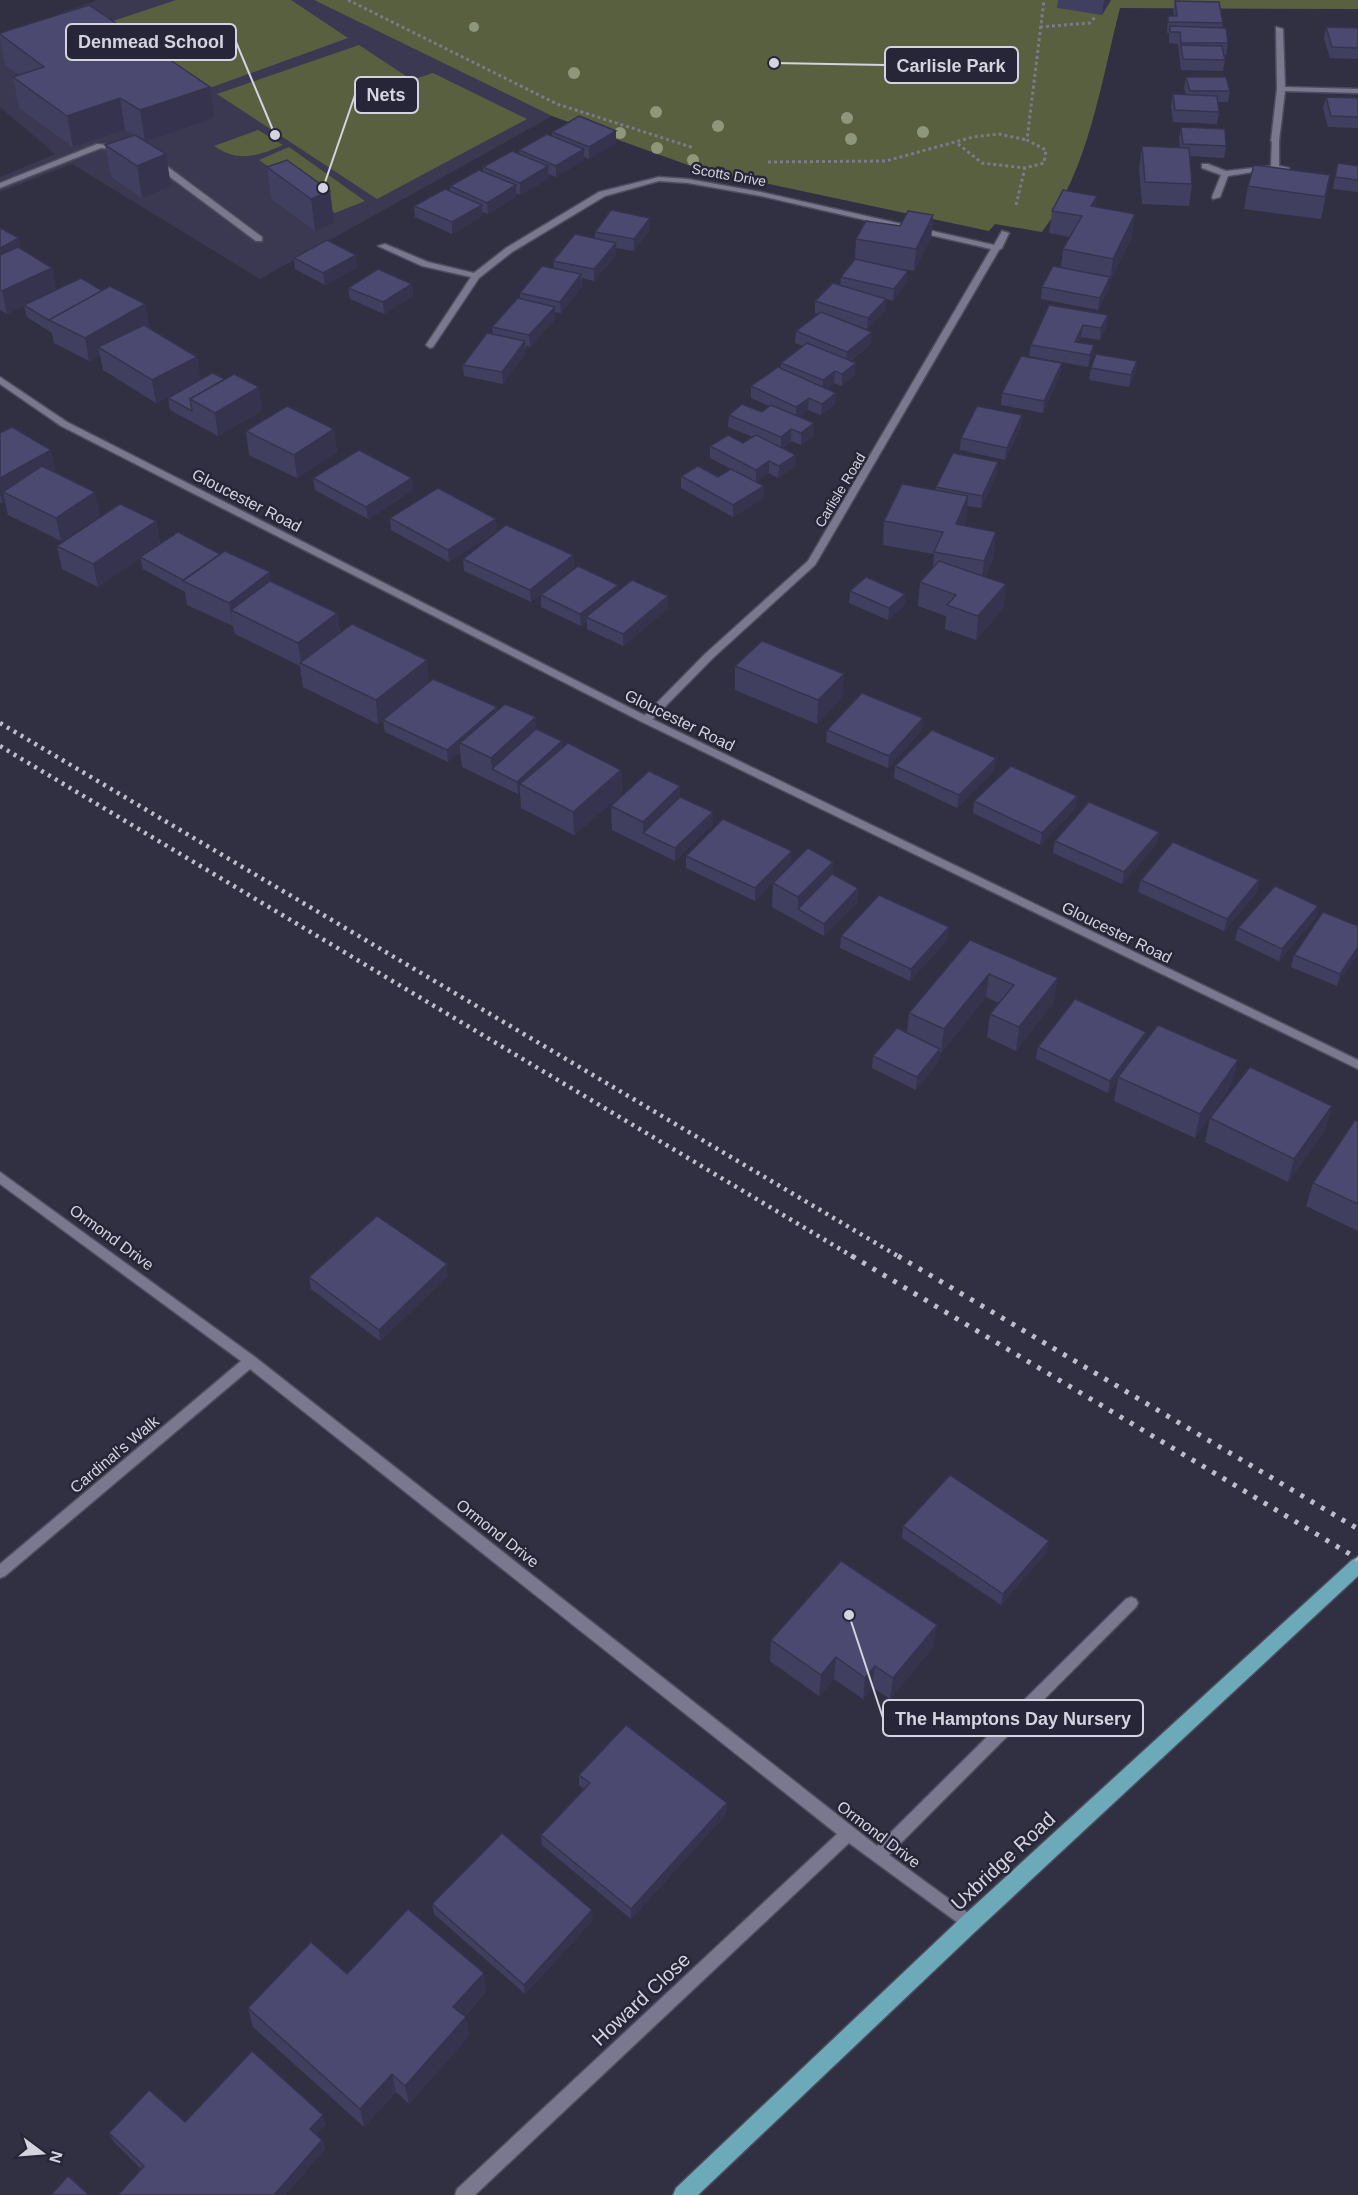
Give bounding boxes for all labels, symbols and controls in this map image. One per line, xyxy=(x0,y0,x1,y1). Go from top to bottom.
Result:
callout: Denmead School xyxy=(66,24,236,60)
text: Denmead School xyxy=(78,32,224,52)
callout: Carlisle Park xyxy=(885,47,1018,83)
text: Carlisle Park xyxy=(896,56,1007,76)
callout: Nets xyxy=(355,77,418,113)
text: Nets xyxy=(366,85,406,105)
street label: Scotts Drive xyxy=(690,161,768,189)
street label: Carlisle Road xyxy=(811,450,869,530)
street label: Gloucester Road xyxy=(189,466,304,535)
street label: Gloucester Road xyxy=(622,686,737,754)
street label: Gloucester Road xyxy=(1059,898,1174,966)
street label: Ormond Drive xyxy=(66,1201,157,1274)
street label: Cardinal's Walk xyxy=(67,1412,163,1496)
street label: Ormond Drive xyxy=(453,1496,542,1571)
callout: The Hamptons Day Nursery xyxy=(883,1700,1143,1736)
text: The Hamptons Day Nursery xyxy=(895,1709,1131,1729)
street label: Ormond Drive xyxy=(834,1798,924,1871)
street label: Uxbridge Road xyxy=(947,1807,1059,1915)
street label: Howard Close xyxy=(588,1948,694,2050)
north arrow xyxy=(12,2123,72,2183)
text: N xyxy=(46,2149,66,2165)

